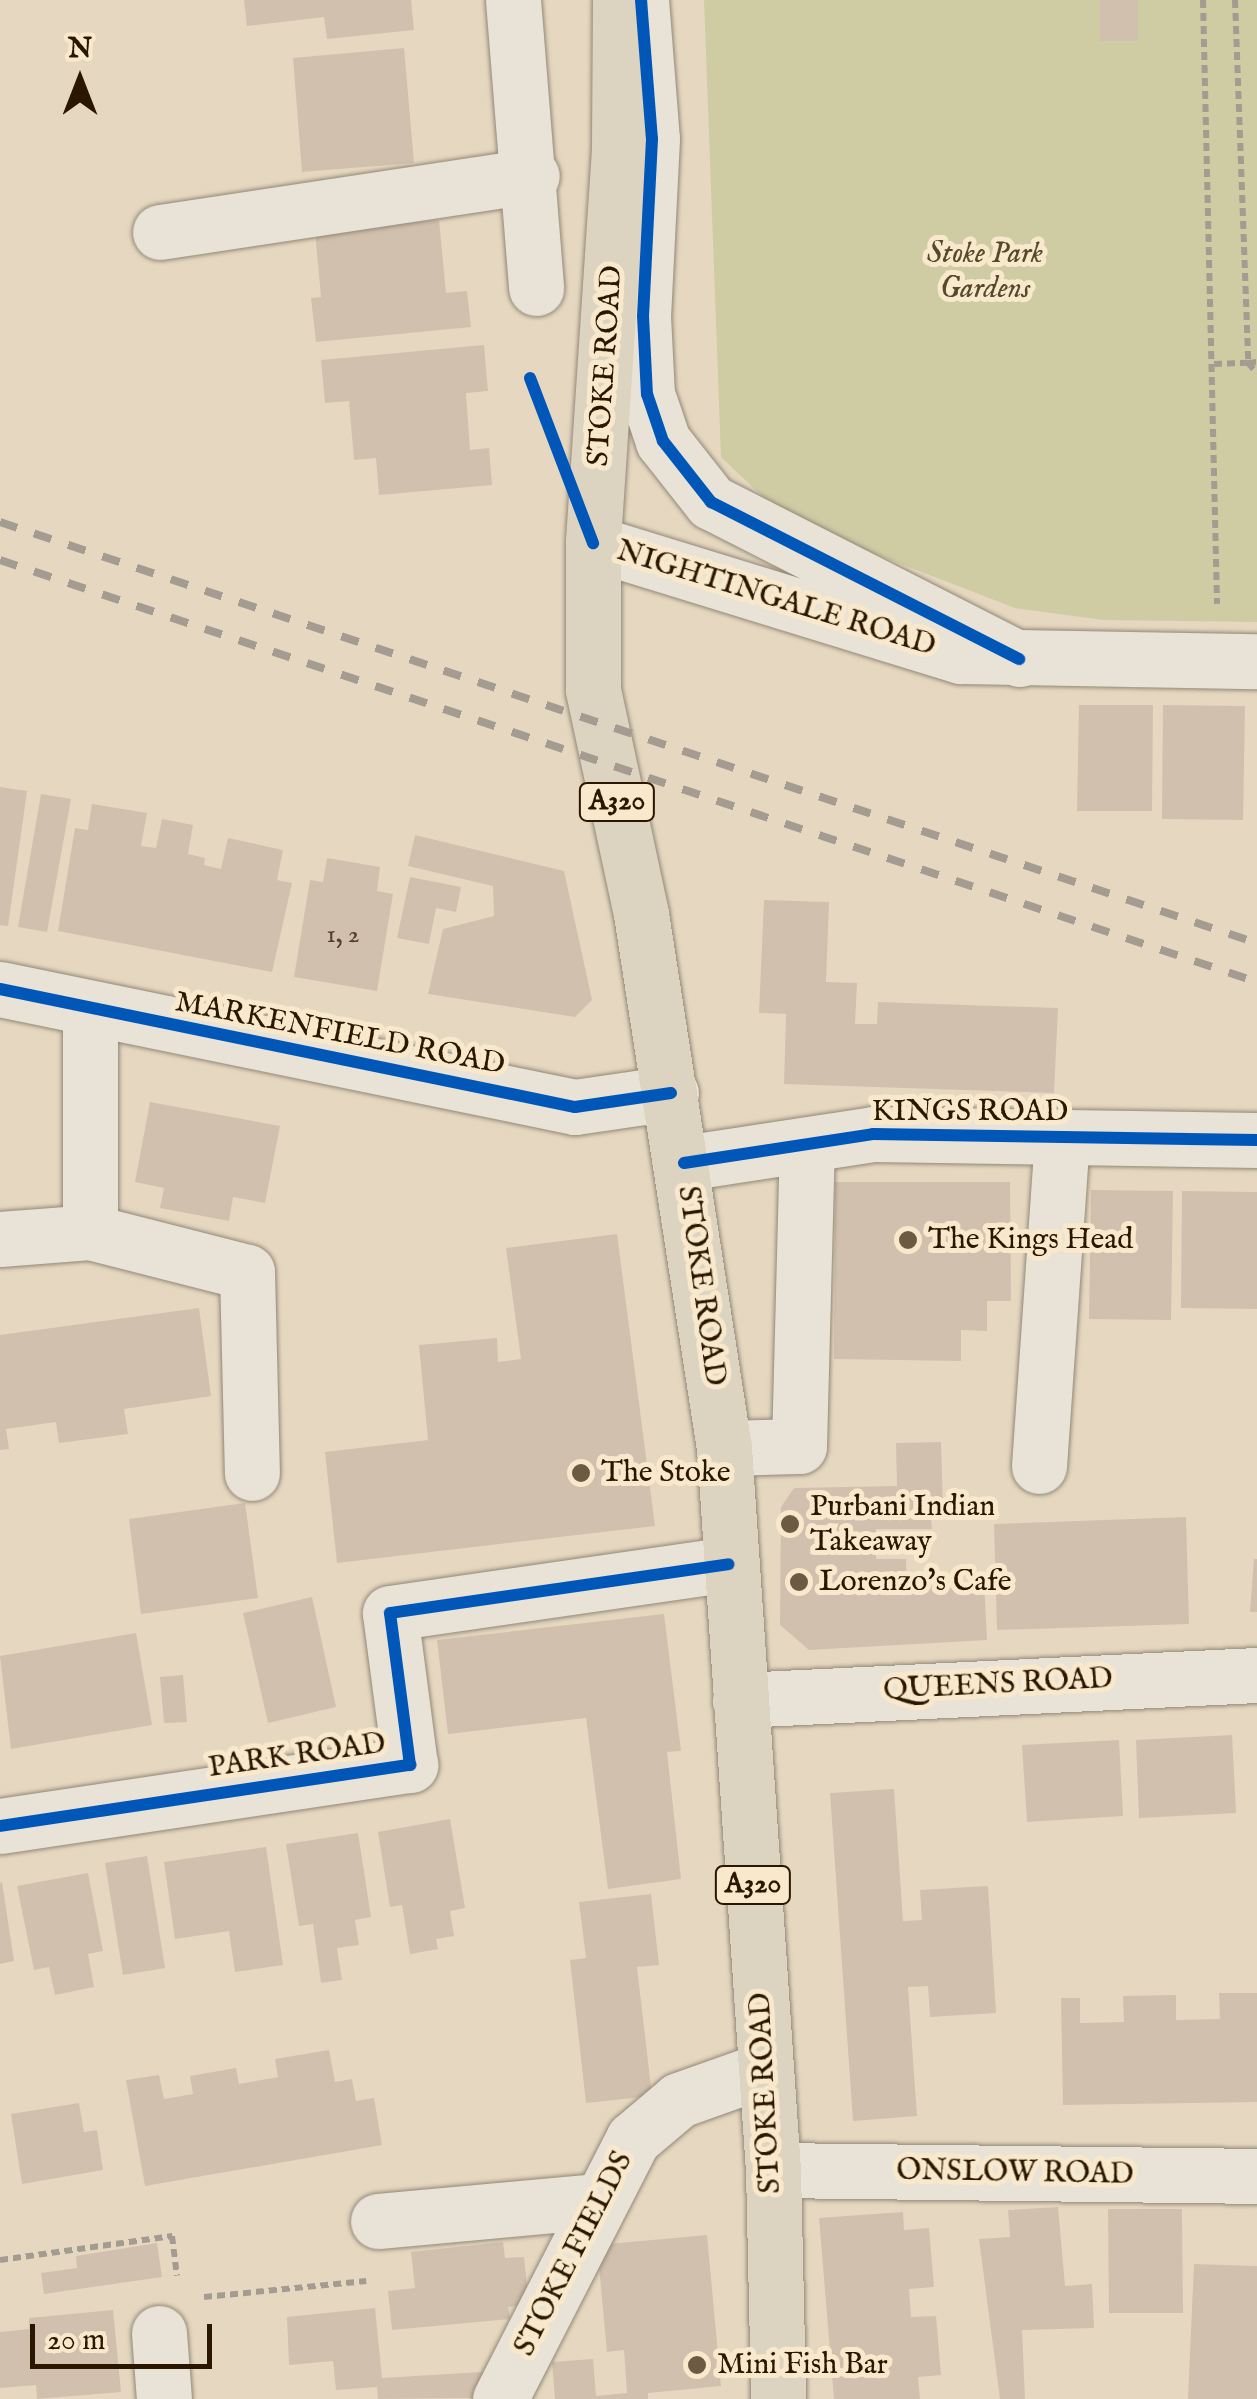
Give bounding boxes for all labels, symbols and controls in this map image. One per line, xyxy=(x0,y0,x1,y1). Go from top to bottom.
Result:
north arrow xyxy=(30,30,130,130)
text: N xyxy=(68,32,92,67)
park label: Stoke Park Gardens xyxy=(927,236,1043,306)
street label: STOKE ROAD xyxy=(581,264,631,468)
street label: NIGHTINGALE ROAD xyxy=(612,533,940,665)
road number: A320 xyxy=(577,779,657,825)
house number: 1, 2 xyxy=(326,920,360,950)
street label: MARKENFIELD ROAD xyxy=(172,984,508,1084)
street label: KINGS ROAD xyxy=(872,1094,1068,1130)
street label: STOKE ROAD xyxy=(669,1184,733,1388)
place label: The Kings Head xyxy=(928,1222,1133,1258)
marker: The Kings Head xyxy=(897,1229,919,1251)
place label: The Stoke xyxy=(601,1455,730,1491)
marker: The Stoke xyxy=(570,1462,592,1484)
place label: Purbani Indian Takeaway xyxy=(810,1489,995,1560)
marker: Purbani Indian Takeaway xyxy=(779,1513,801,1535)
place label: Lorenzo's Cafe xyxy=(819,1564,1012,1600)
marker: Lorenzo's Cafe xyxy=(788,1571,810,1593)
street label: QUEENS ROAD xyxy=(882,1661,1114,1709)
street label: PARK ROAD xyxy=(206,1726,388,1786)
road number: A320 xyxy=(713,1862,793,1908)
street label: STOKE ROAD xyxy=(743,1991,789,2195)
street label: STOKE FIELDS xyxy=(507,2146,641,2362)
street label: ONSLOW ROAD xyxy=(896,2153,1134,2193)
scale bar xyxy=(35,2304,218,2366)
text: 20 m xyxy=(47,2322,106,2360)
place label: Mini Fish Bar xyxy=(717,2347,888,2383)
marker: Mini Fish Bar xyxy=(686,2354,708,2376)

